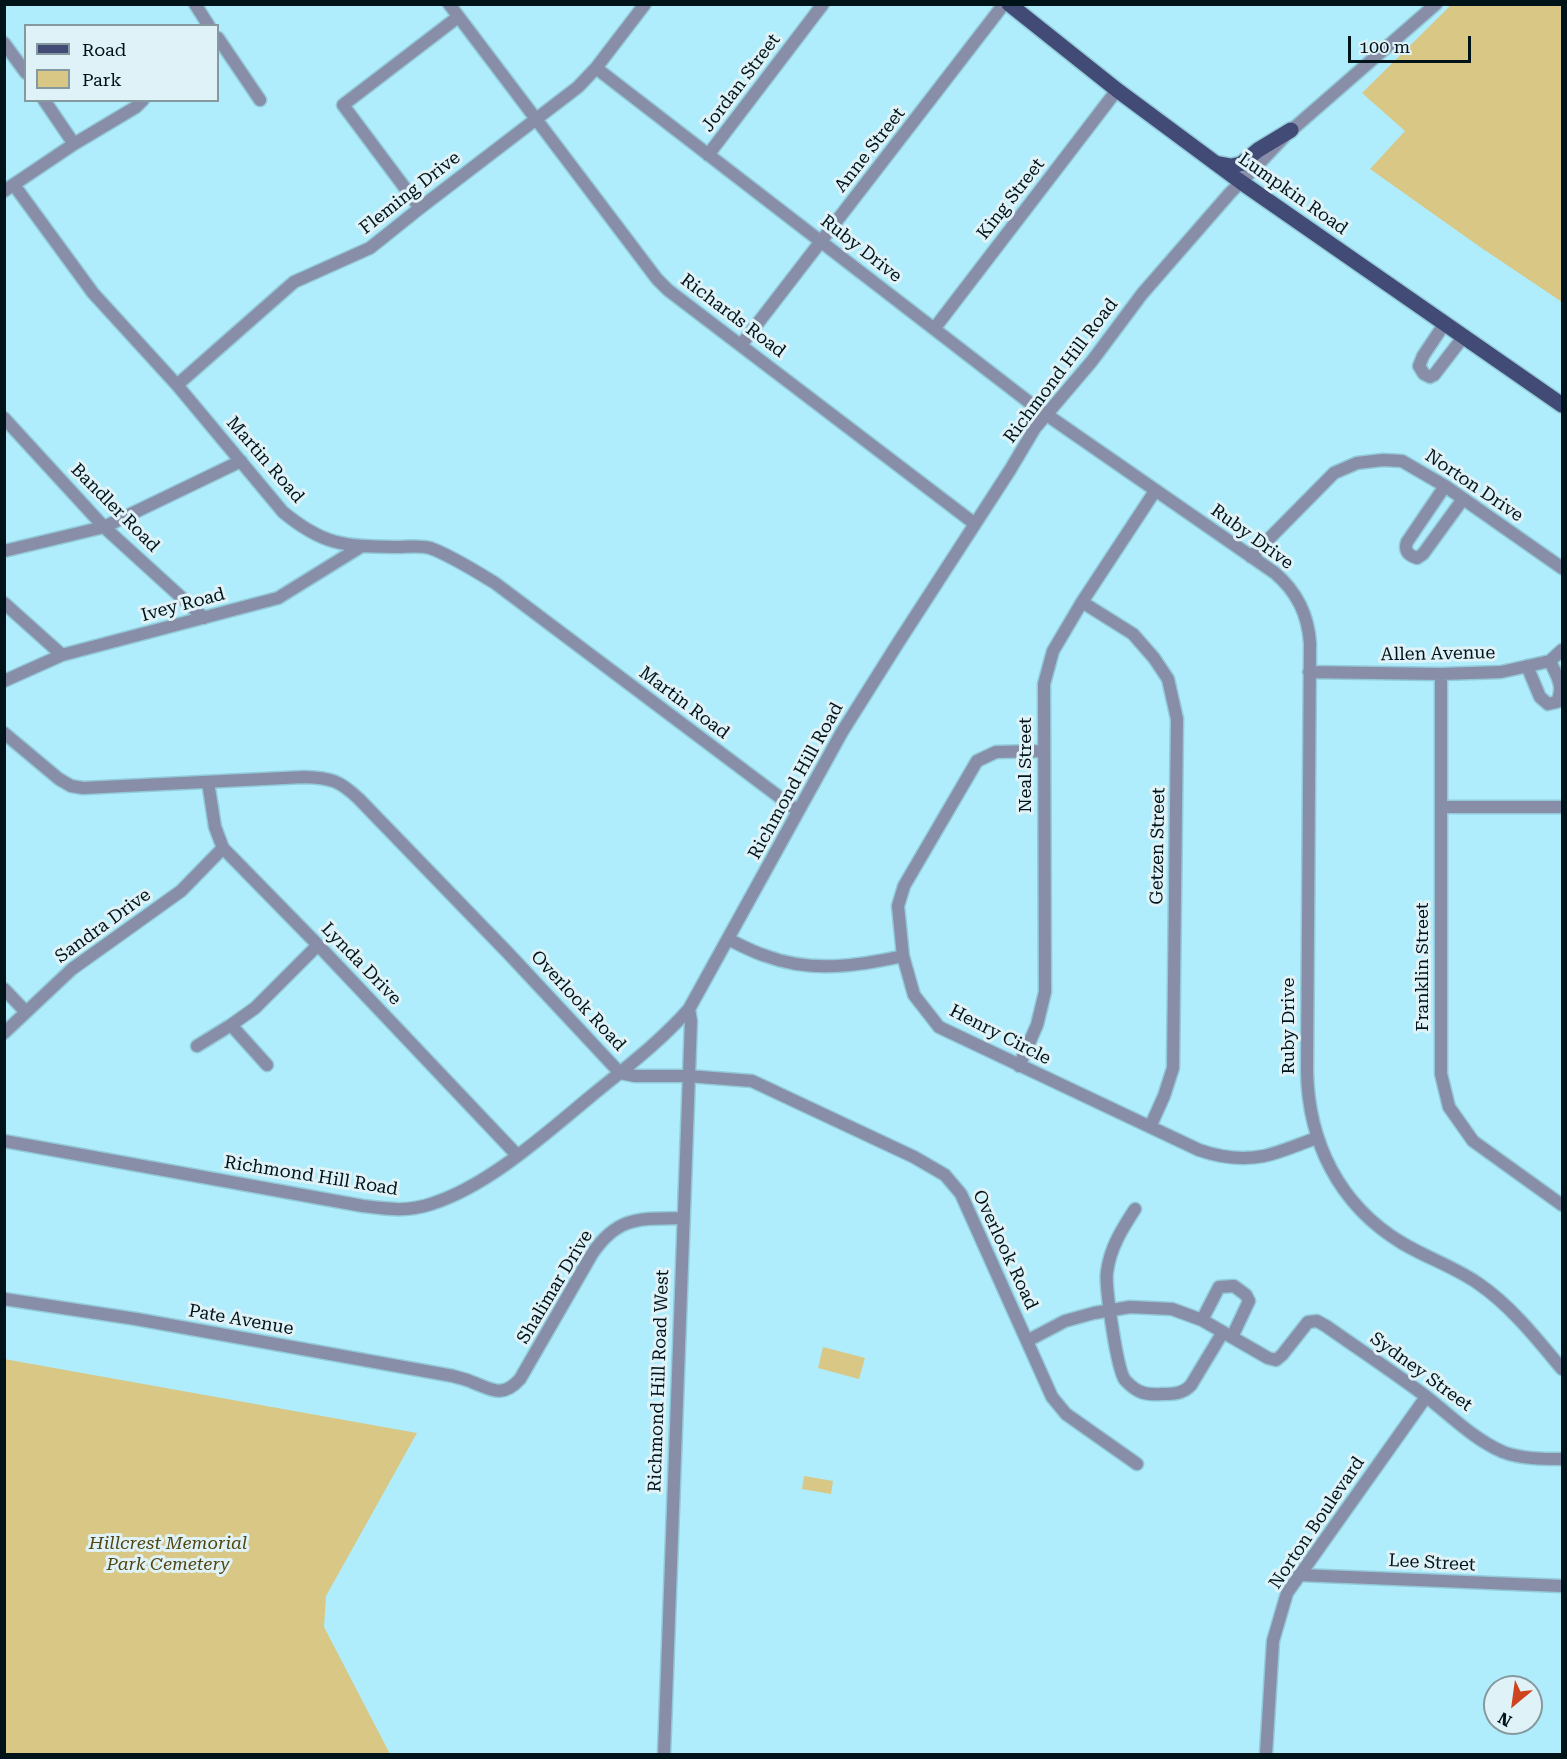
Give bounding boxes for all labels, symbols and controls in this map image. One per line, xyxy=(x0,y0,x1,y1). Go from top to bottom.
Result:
legend xyxy=(24,24,219,102)
scale bar xyxy=(1351,24,1474,62)
street label: Jordan Street xyxy=(697,30,785,136)
text: 100 m xyxy=(1359,36,1410,57)
text: Road xyxy=(82,39,126,60)
text: Park xyxy=(82,69,122,90)
street label: Anne Street xyxy=(830,103,910,197)
street label: Fleming Drive xyxy=(355,147,465,239)
street label: Lumpkin Road xyxy=(1234,148,1352,240)
street label: King Street xyxy=(973,154,1049,244)
street label: Ruby Drive xyxy=(816,211,906,287)
street label: Richards Road xyxy=(676,270,790,362)
street label: Richmond Hill Road xyxy=(999,294,1123,448)
street label: Martin Road xyxy=(222,412,308,508)
street label: Norton Drive xyxy=(1421,445,1527,527)
street label: Bandler Road xyxy=(66,459,164,557)
street label: Ruby Drive xyxy=(1206,500,1298,574)
street label: Ivey Road xyxy=(139,583,227,627)
street label: Allen Avenue xyxy=(1381,642,1495,666)
street label: Martin Road xyxy=(635,662,733,744)
street label: Richmond Hill Road xyxy=(744,699,848,863)
street label: Neal Street xyxy=(1015,717,1037,813)
street label: Getzen Street xyxy=(1146,787,1170,905)
street label: Sandra Drive xyxy=(51,884,155,968)
street label: Franklin Street xyxy=(1412,903,1434,1031)
street label: Lynda Drive xyxy=(316,918,406,1010)
street label: Overlook Road xyxy=(526,946,630,1056)
street label: Ruby Drive xyxy=(1278,978,1300,1074)
street label: Henry Circle xyxy=(946,1000,1054,1070)
street label: Richmond Hill Road xyxy=(223,1152,399,1200)
street label: Overlook Road xyxy=(968,1187,1042,1313)
street label: Shalimar Drive xyxy=(513,1226,597,1348)
street label: Richmond Hill Road West xyxy=(644,1269,674,1493)
street label: Pate Avenue xyxy=(187,1300,295,1340)
street label: Sydney Street xyxy=(1366,1328,1476,1416)
street label: Norton Boulevard xyxy=(1265,1453,1369,1593)
park label: Hillcrest Memorial Park Cemetery xyxy=(89,1533,247,1576)
street label: Lee Street xyxy=(1388,1550,1476,1576)
north arrow xyxy=(1483,1675,1543,1735)
text: N xyxy=(1495,1708,1515,1731)

